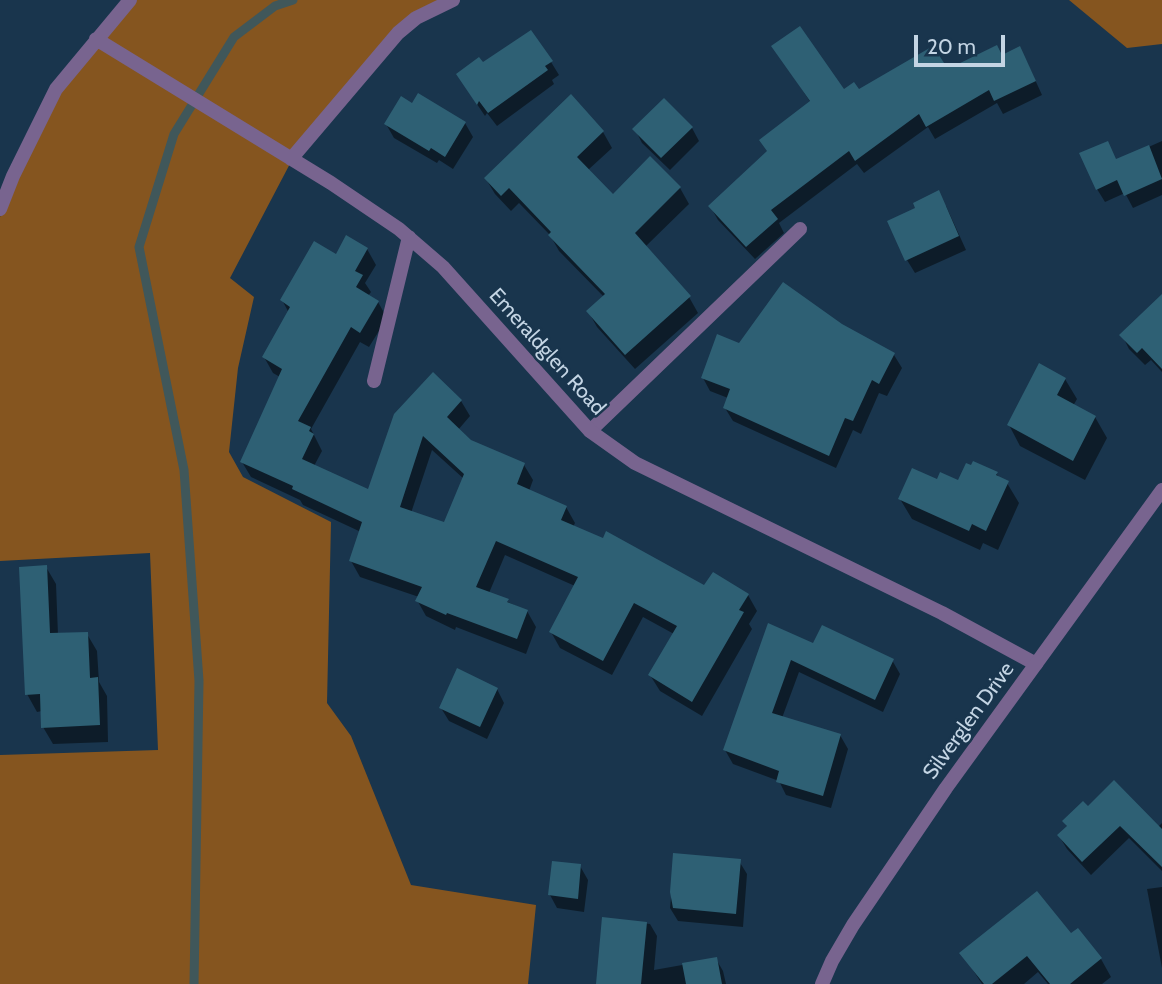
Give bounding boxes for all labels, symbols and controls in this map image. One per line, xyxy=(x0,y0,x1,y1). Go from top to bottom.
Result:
scale bar xyxy=(917,21,1008,65)
text: 20 m xyxy=(927,34,976,59)
street label: Emeraldglen Road xyxy=(484,283,610,421)
street label: Silverglen Drive xyxy=(918,658,1020,784)

